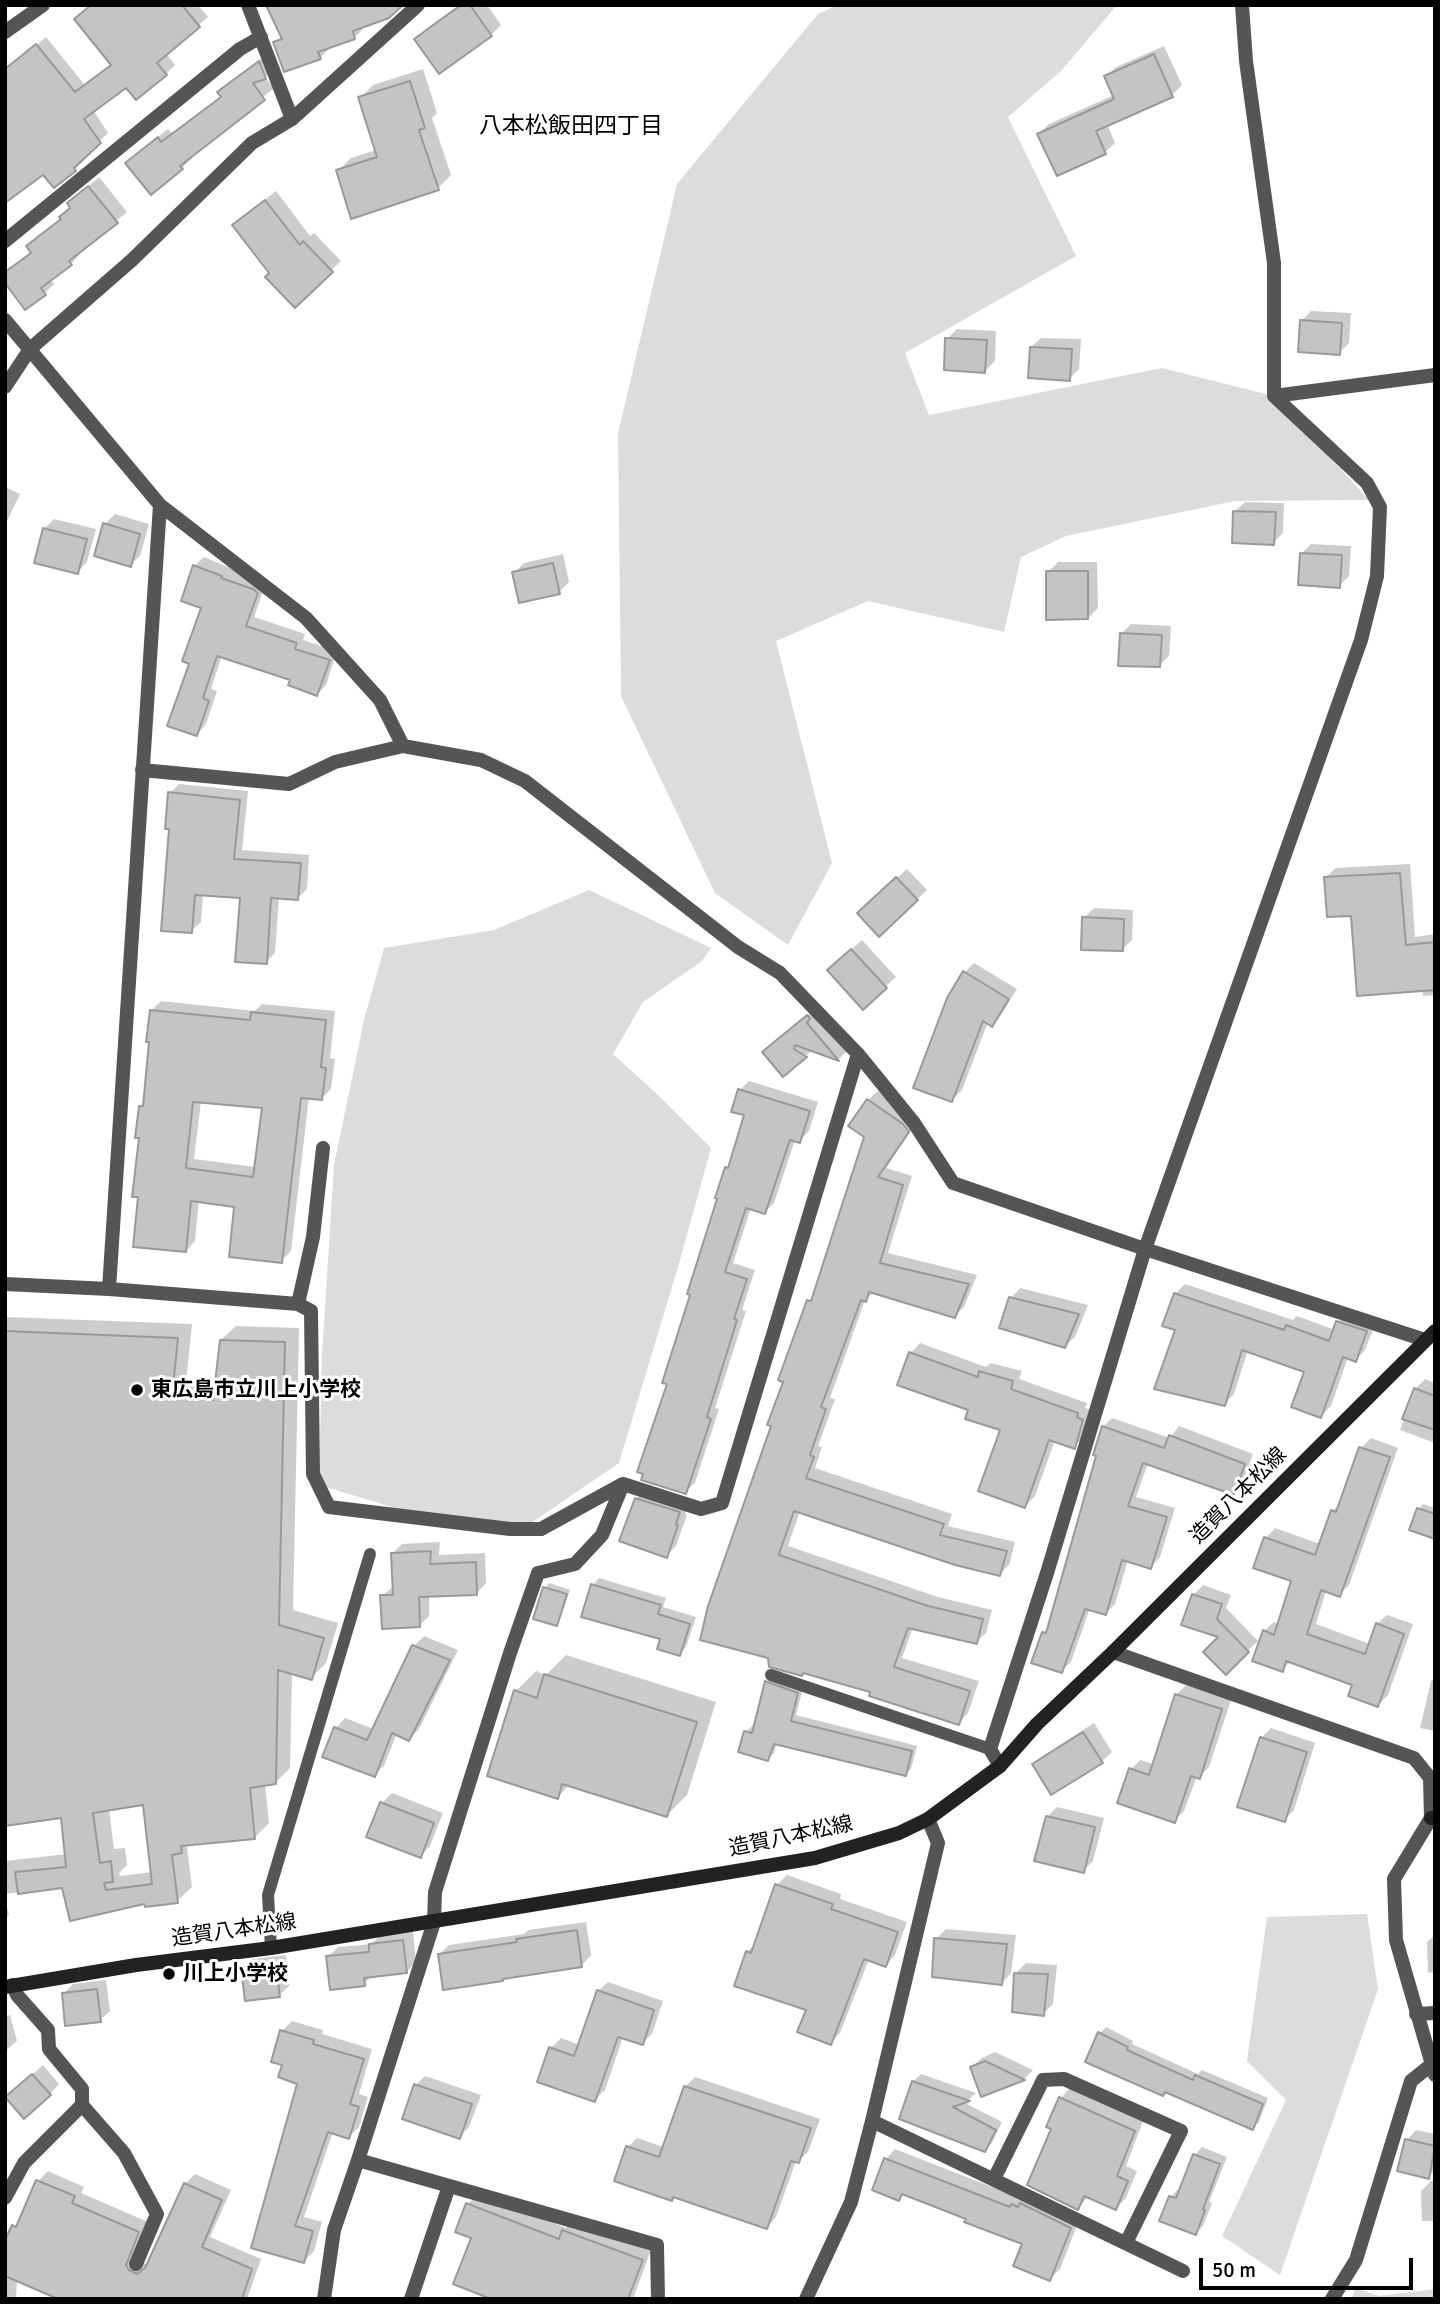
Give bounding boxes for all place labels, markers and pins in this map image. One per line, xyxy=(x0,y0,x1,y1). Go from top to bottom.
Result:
place label: 東広島市立川上小学校 xyxy=(151,1377,361,1403)
marker: 東広島市立川上小学校 xyxy=(129,1382,145,1398)
place label: 川上小学校 xyxy=(183,1961,288,1987)
marker: 川上小学校 xyxy=(161,1966,177,1982)

